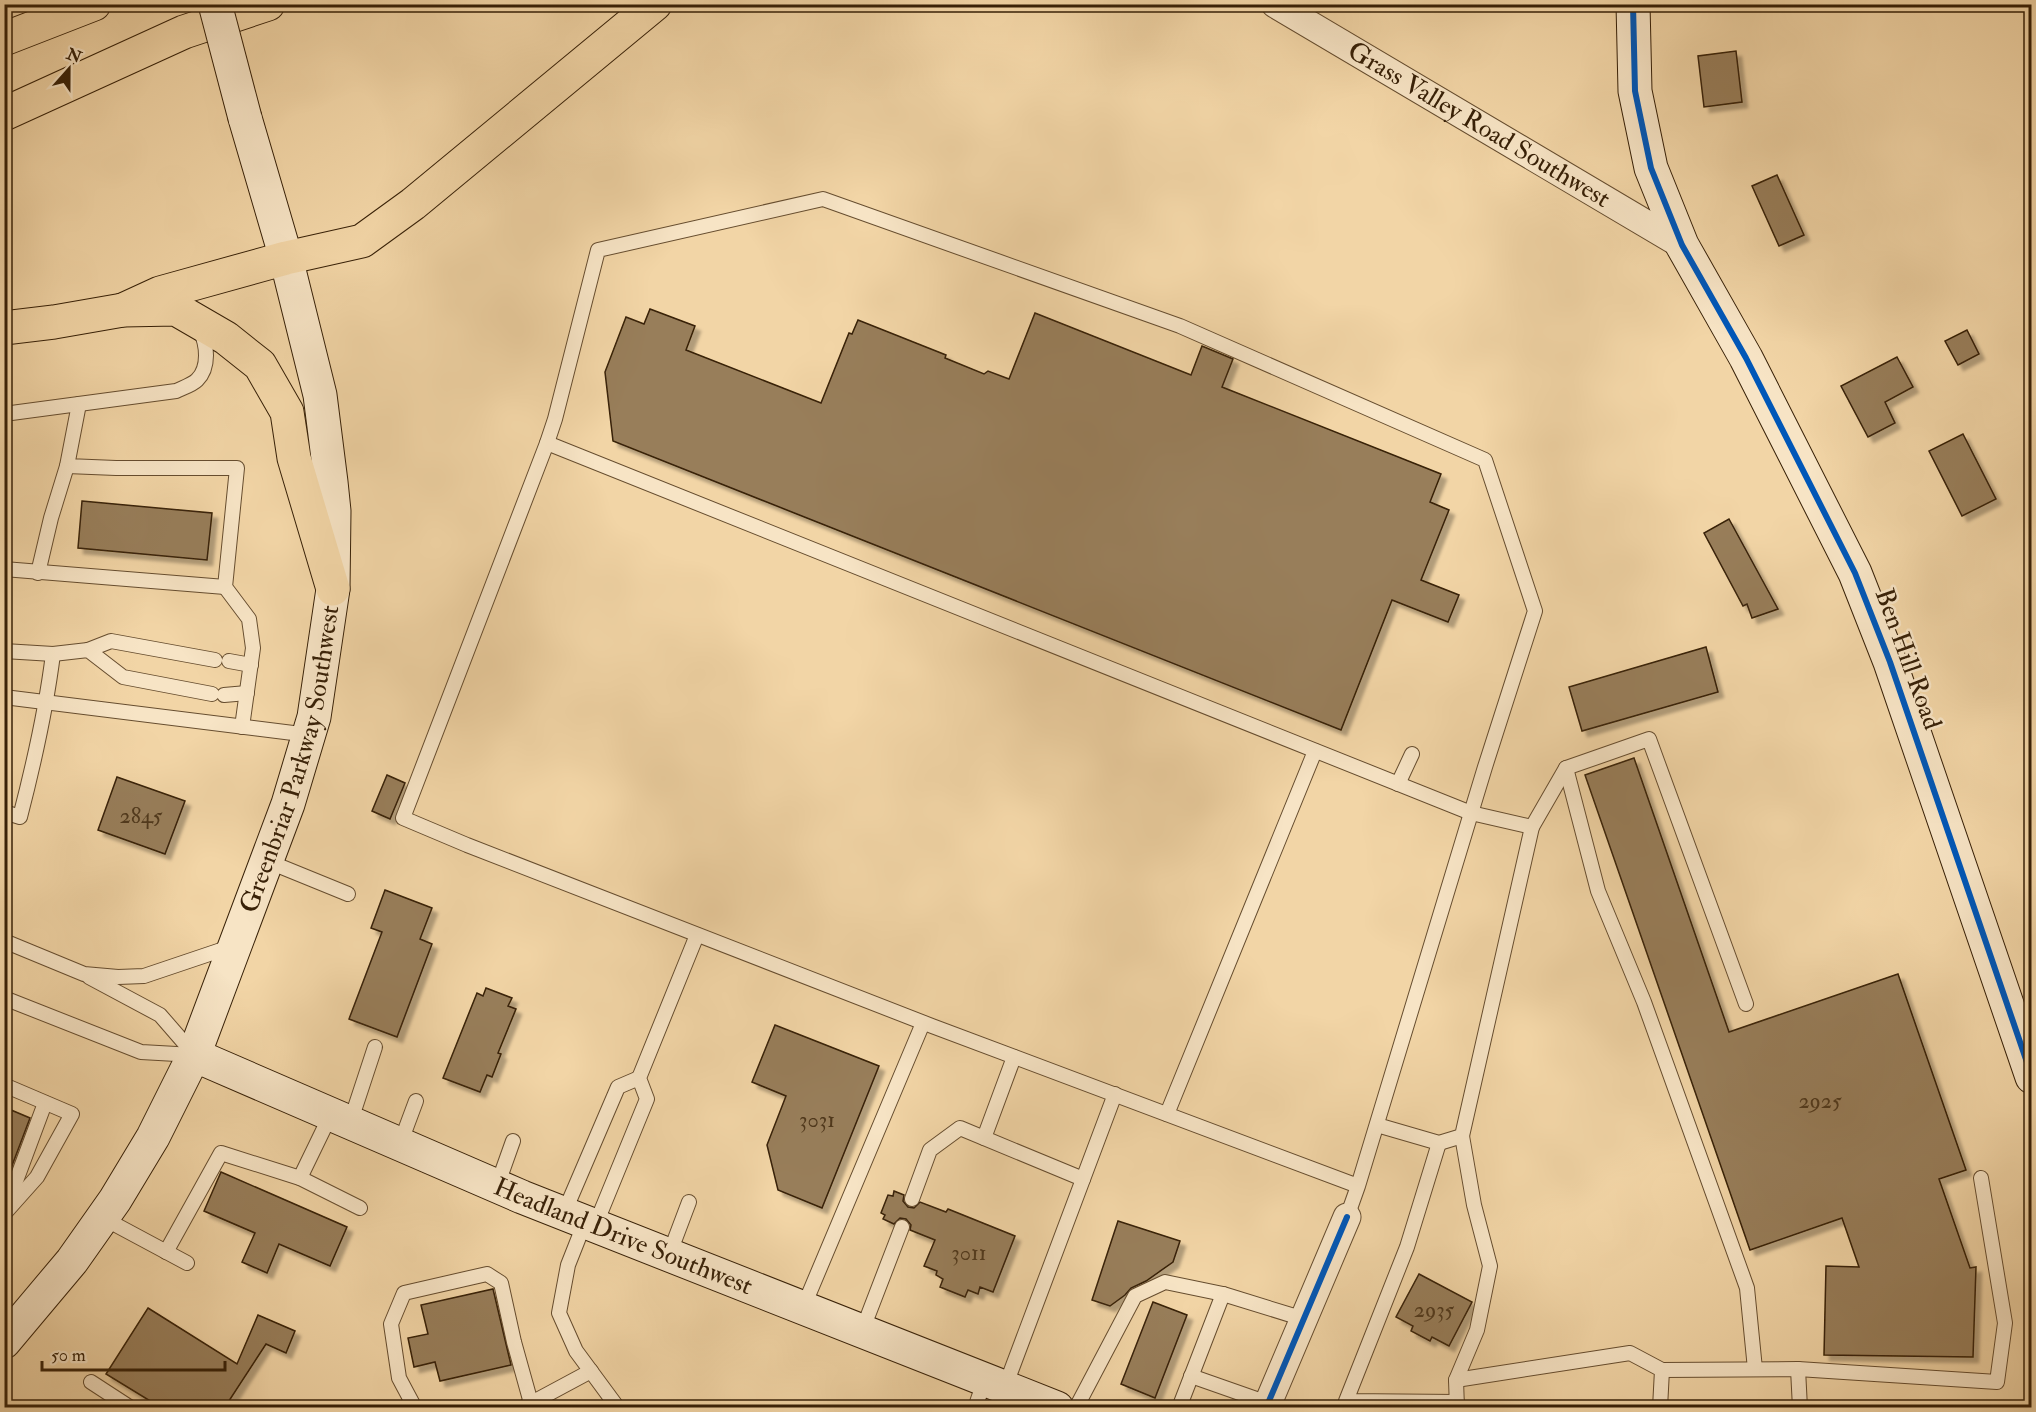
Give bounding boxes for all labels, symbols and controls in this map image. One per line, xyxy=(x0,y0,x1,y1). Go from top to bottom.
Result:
street label: Grass Valley Road Southwest xyxy=(1342,35,1616,215)
north arrow xyxy=(39,39,99,99)
text: N xyxy=(63,44,85,68)
street label: Ben Hill Road xyxy=(1868,584,1948,734)
street label: Greenbriar Parkway Southwest xyxy=(233,603,346,917)
house number: 2845 xyxy=(119,802,163,830)
house number: 2925 xyxy=(1798,1087,1842,1115)
house number: 3031 xyxy=(799,1106,835,1134)
street label: Headland Drive Southwest xyxy=(489,1171,757,1302)
house number: 3011 xyxy=(951,1239,987,1267)
house number: 2935 xyxy=(1414,1296,1455,1324)
scale bar xyxy=(42,1334,225,1372)
text: 50 m xyxy=(51,1344,86,1367)

